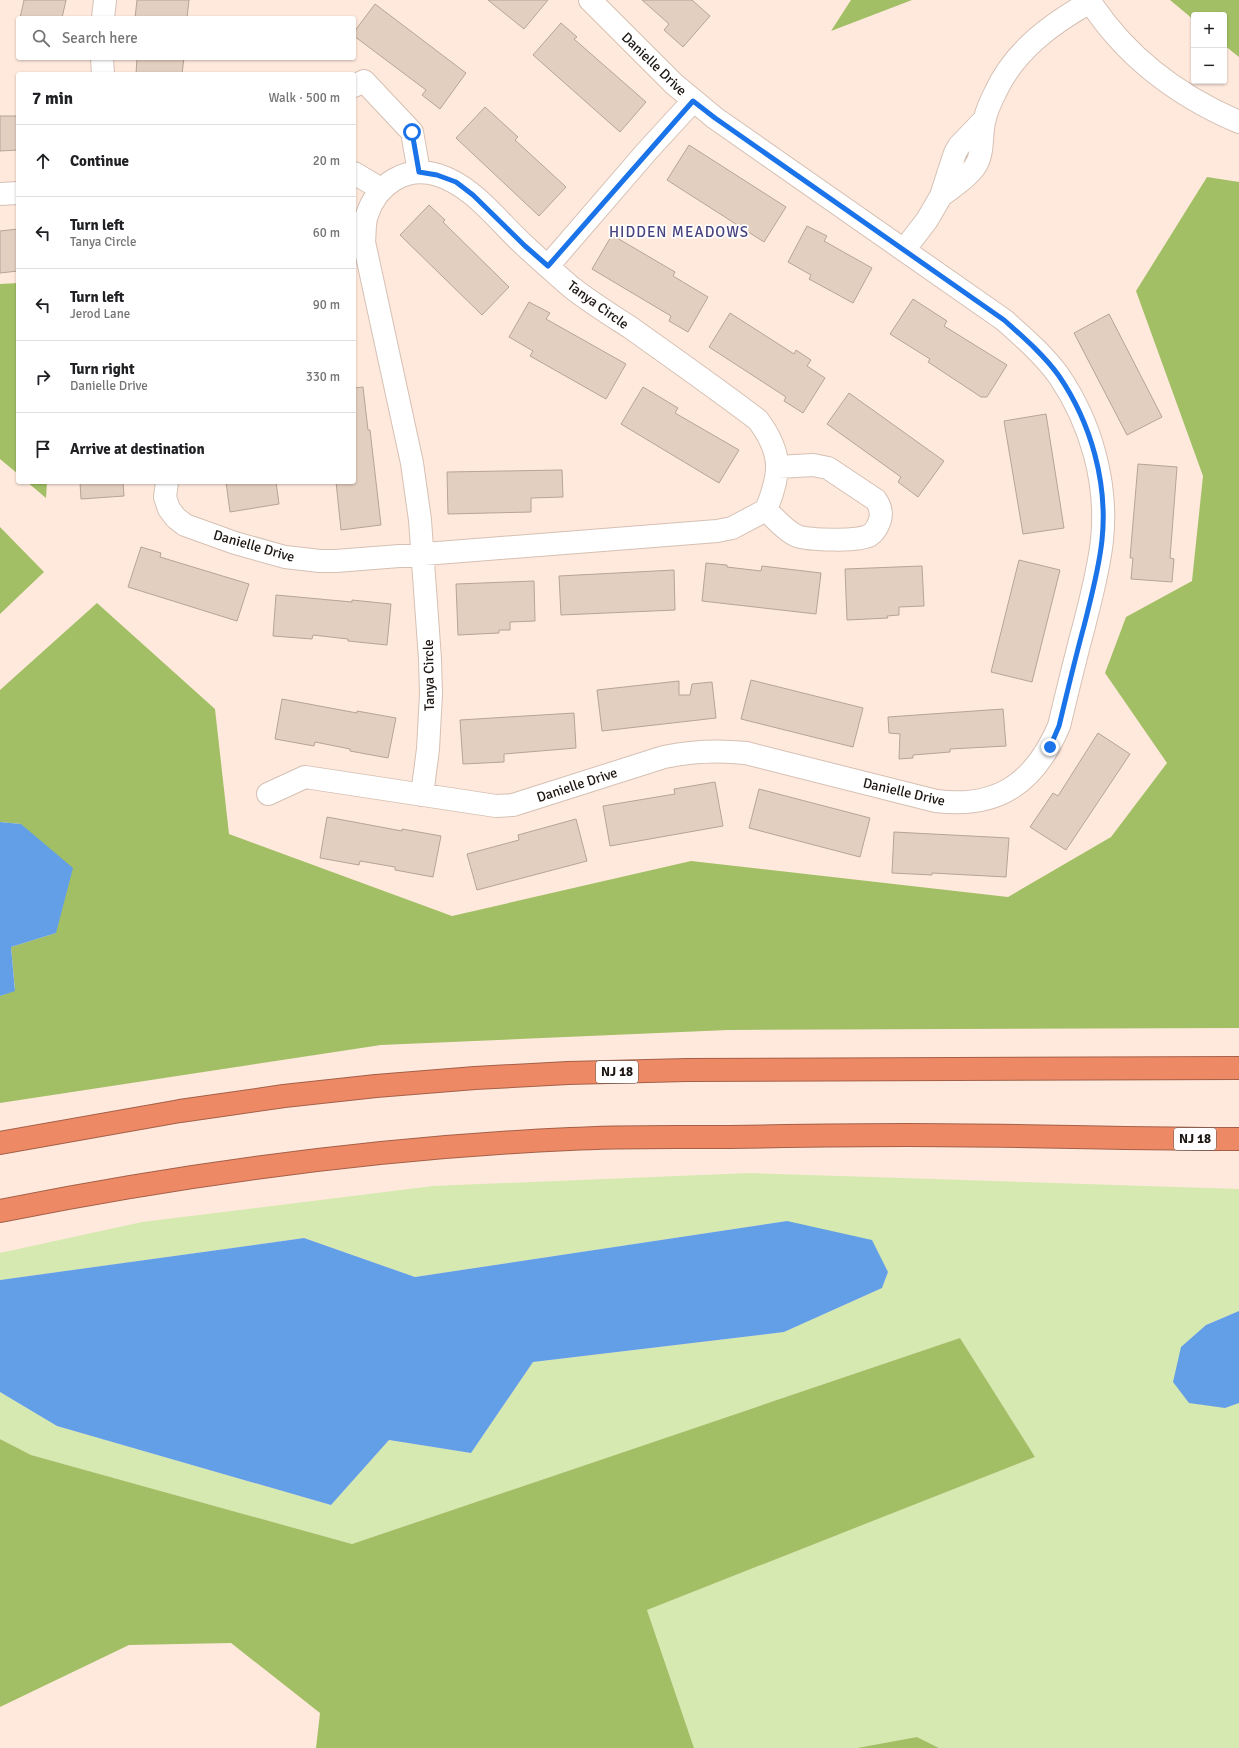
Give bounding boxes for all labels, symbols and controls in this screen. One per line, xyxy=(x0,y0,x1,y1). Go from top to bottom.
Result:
map controls xyxy=(1191,12,1227,84)
button: + xyxy=(1191,12,1227,48)
search box xyxy=(16,16,356,60)
icon: search xyxy=(30,27,52,49)
text: Search here xyxy=(62,29,138,47)
street label: Danielle Drive xyxy=(618,29,690,99)
button: − xyxy=(1191,48,1227,84)
text: 7 min xyxy=(32,88,73,109)
text: Walk · 500 m xyxy=(269,90,340,106)
route start xyxy=(403,123,421,141)
icon: ahead xyxy=(32,150,54,172)
text: Continue xyxy=(70,152,129,170)
text: 20 m xyxy=(313,153,340,169)
text: Turn left xyxy=(70,216,124,234)
icon: left xyxy=(32,222,54,244)
district label: HIDDEN MEADOWS xyxy=(609,223,749,241)
text: 60 m xyxy=(313,225,340,241)
text: Tanya Circle xyxy=(70,234,137,250)
street label: Tanya Circle xyxy=(564,277,632,333)
text: Turn left xyxy=(70,288,124,306)
icon: left xyxy=(32,294,54,316)
text: 90 m xyxy=(313,297,340,313)
text: Jerod Lane xyxy=(70,306,130,322)
text: Turn right xyxy=(70,360,135,378)
icon: right xyxy=(32,366,54,388)
text: 330 m xyxy=(306,369,340,385)
text: Danielle Drive xyxy=(70,378,148,394)
icon: arrive xyxy=(32,438,54,460)
text: Arrive at destination xyxy=(70,440,205,458)
street label: Danielle Drive xyxy=(211,526,297,566)
street label: Tanya Circle xyxy=(420,639,438,711)
route end xyxy=(1041,738,1059,756)
street label: Danielle Drive xyxy=(535,764,619,806)
street label: Danielle Drive xyxy=(861,774,947,810)
road number: NJ 18 xyxy=(596,1061,638,1083)
road number: NJ 18 xyxy=(1174,1128,1216,1150)

